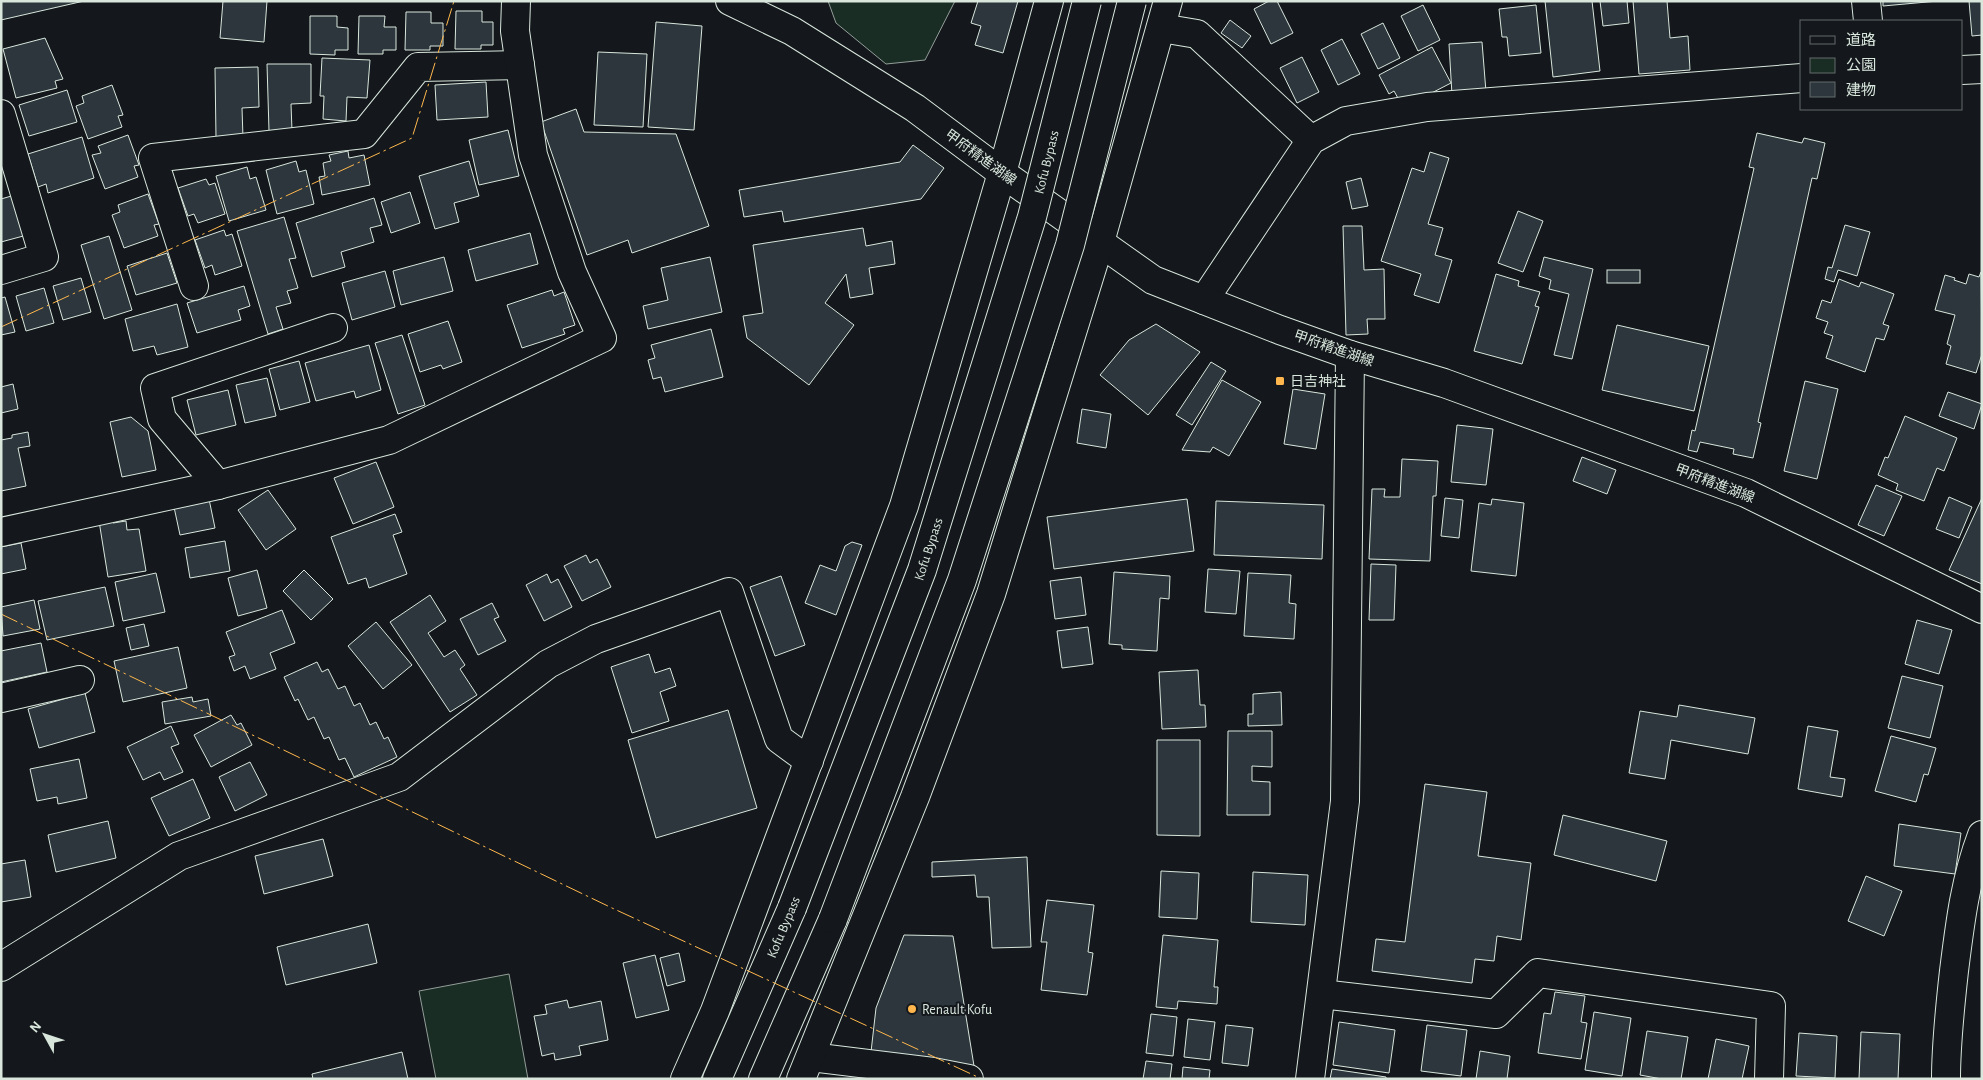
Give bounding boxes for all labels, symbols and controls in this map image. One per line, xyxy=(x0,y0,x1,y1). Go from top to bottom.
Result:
legend xyxy=(1800,20,1963,110)
text: 道路 xyxy=(1846,32,1876,48)
text: 公園 xyxy=(1846,57,1876,73)
text: 建物 xyxy=(1846,82,1876,98)
street label: 甲府精進湖線 xyxy=(942,126,1020,188)
street label: Kofu Bypass xyxy=(1032,129,1062,196)
street label: 甲府精進湖線 xyxy=(1292,327,1376,369)
place label: 日吉神社 xyxy=(1290,374,1346,389)
marker: 日吉神社 xyxy=(1274,375,1286,387)
street label: 甲府精進湖線 xyxy=(1673,460,1757,506)
street label: Kofu Bypass xyxy=(912,516,946,582)
street label: Kofu Bypass xyxy=(765,895,803,960)
marker: Renault Kofu xyxy=(906,1003,918,1015)
place label: Renault Kofu xyxy=(922,1003,992,1017)
north arrow xyxy=(20,1010,70,1060)
text: N xyxy=(27,1019,44,1036)

